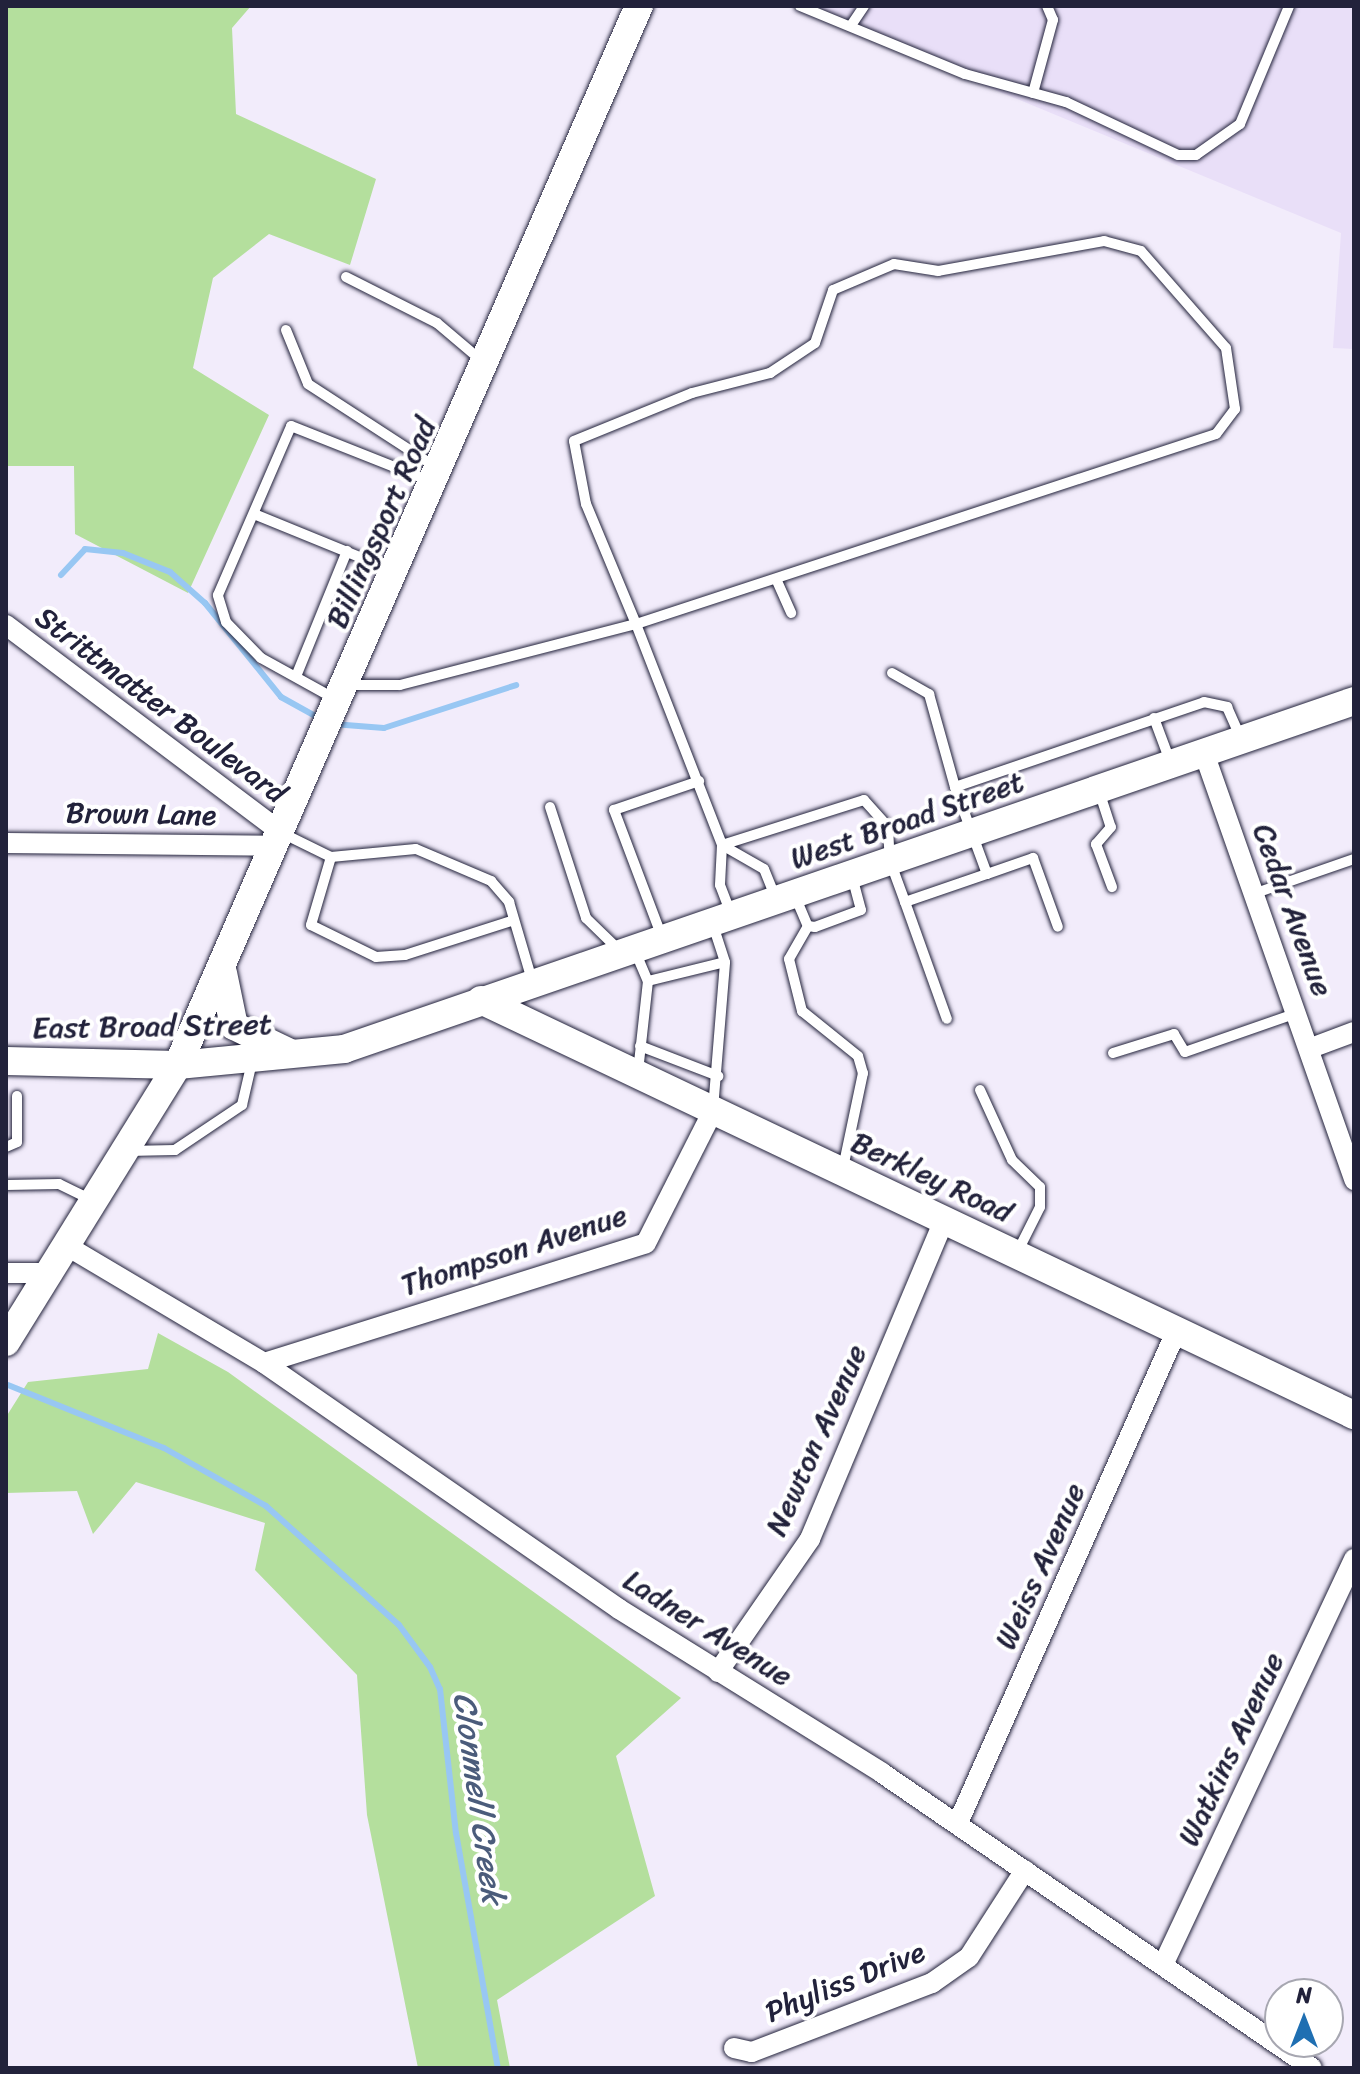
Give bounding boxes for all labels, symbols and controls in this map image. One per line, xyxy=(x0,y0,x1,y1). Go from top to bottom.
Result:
street label: Billingsport Road xyxy=(319,412,443,634)
street label: Strittmatter Boulevard xyxy=(28,599,294,811)
street label: West Broad Street xyxy=(785,763,1029,877)
street label: Brown Lane xyxy=(65,795,217,833)
street label: Cedar Avenue xyxy=(1245,819,1341,1001)
street label: East Broad Street xyxy=(32,1006,272,1046)
street label: Berkley Road xyxy=(845,1124,1019,1230)
street label: Thompson Avenue xyxy=(397,1197,631,1303)
street label: Newton Avenue xyxy=(758,1339,874,1541)
street label: Weiss Avenue xyxy=(987,1477,1093,1655)
street label: Ladner Avenue xyxy=(617,1562,799,1694)
street label: Watkins Avenue xyxy=(1170,1647,1292,1851)
water label: Clonmell Creek xyxy=(444,1690,512,1906)
street label: Phyliss Drive xyxy=(760,1934,930,2030)
text: N xyxy=(1296,1976,1312,2015)
north arrow xyxy=(1264,1978,1344,2058)

